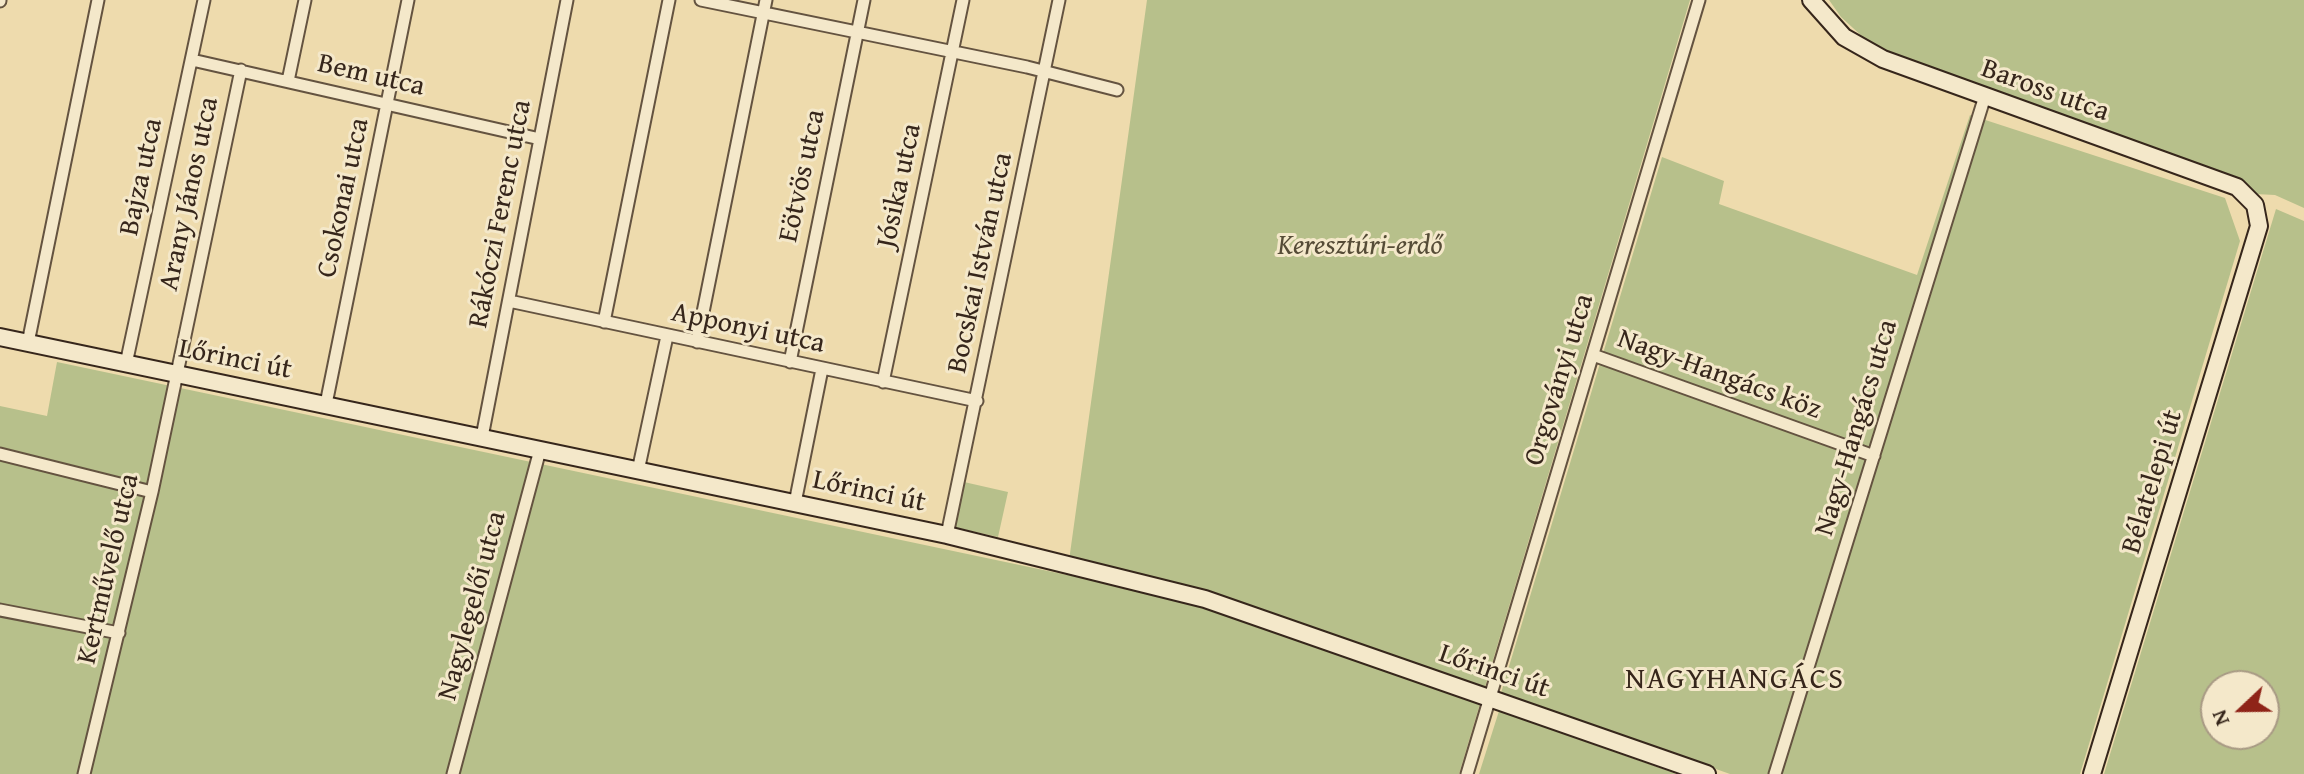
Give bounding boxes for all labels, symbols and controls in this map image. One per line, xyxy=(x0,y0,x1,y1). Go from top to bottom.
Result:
street label: Bem utca xyxy=(314,47,428,105)
street label: Baross utca xyxy=(1976,52,2114,130)
street label: Arany János utca xyxy=(153,94,227,294)
street label: Rákóczi Ferenc utca xyxy=(462,97,540,331)
street label: Eötvös utca xyxy=(773,107,833,245)
street label: Bajza utca xyxy=(113,115,171,239)
street label: Csokonai utca xyxy=(311,115,377,281)
street label: Jósika utca xyxy=(870,121,930,251)
street label: Bocskai István utca xyxy=(941,150,1021,376)
park label: Keresztúri-erdő xyxy=(1277,230,1443,264)
street label: Orgoványi utca xyxy=(1518,290,1602,470)
street label: Apponyi utca xyxy=(668,296,828,362)
street label: Nagy-Hangács utca xyxy=(1808,316,1906,540)
street label: Nagy-Hangács köz xyxy=(1613,323,1825,427)
street label: Lőrinci út xyxy=(176,333,294,387)
street label: Bélatelepi út xyxy=(2115,406,2191,558)
street label: Lőrinci út xyxy=(809,464,929,520)
street label: Kertművelő utca xyxy=(71,470,147,668)
street label: Nagylegelői utca xyxy=(432,508,514,704)
street label: Lőrinci út xyxy=(1434,637,1554,707)
district label: NAGYHANGÁCS xyxy=(1625,662,1845,698)
north arrow xyxy=(2200,670,2280,750)
text: N xyxy=(2202,705,2237,731)

